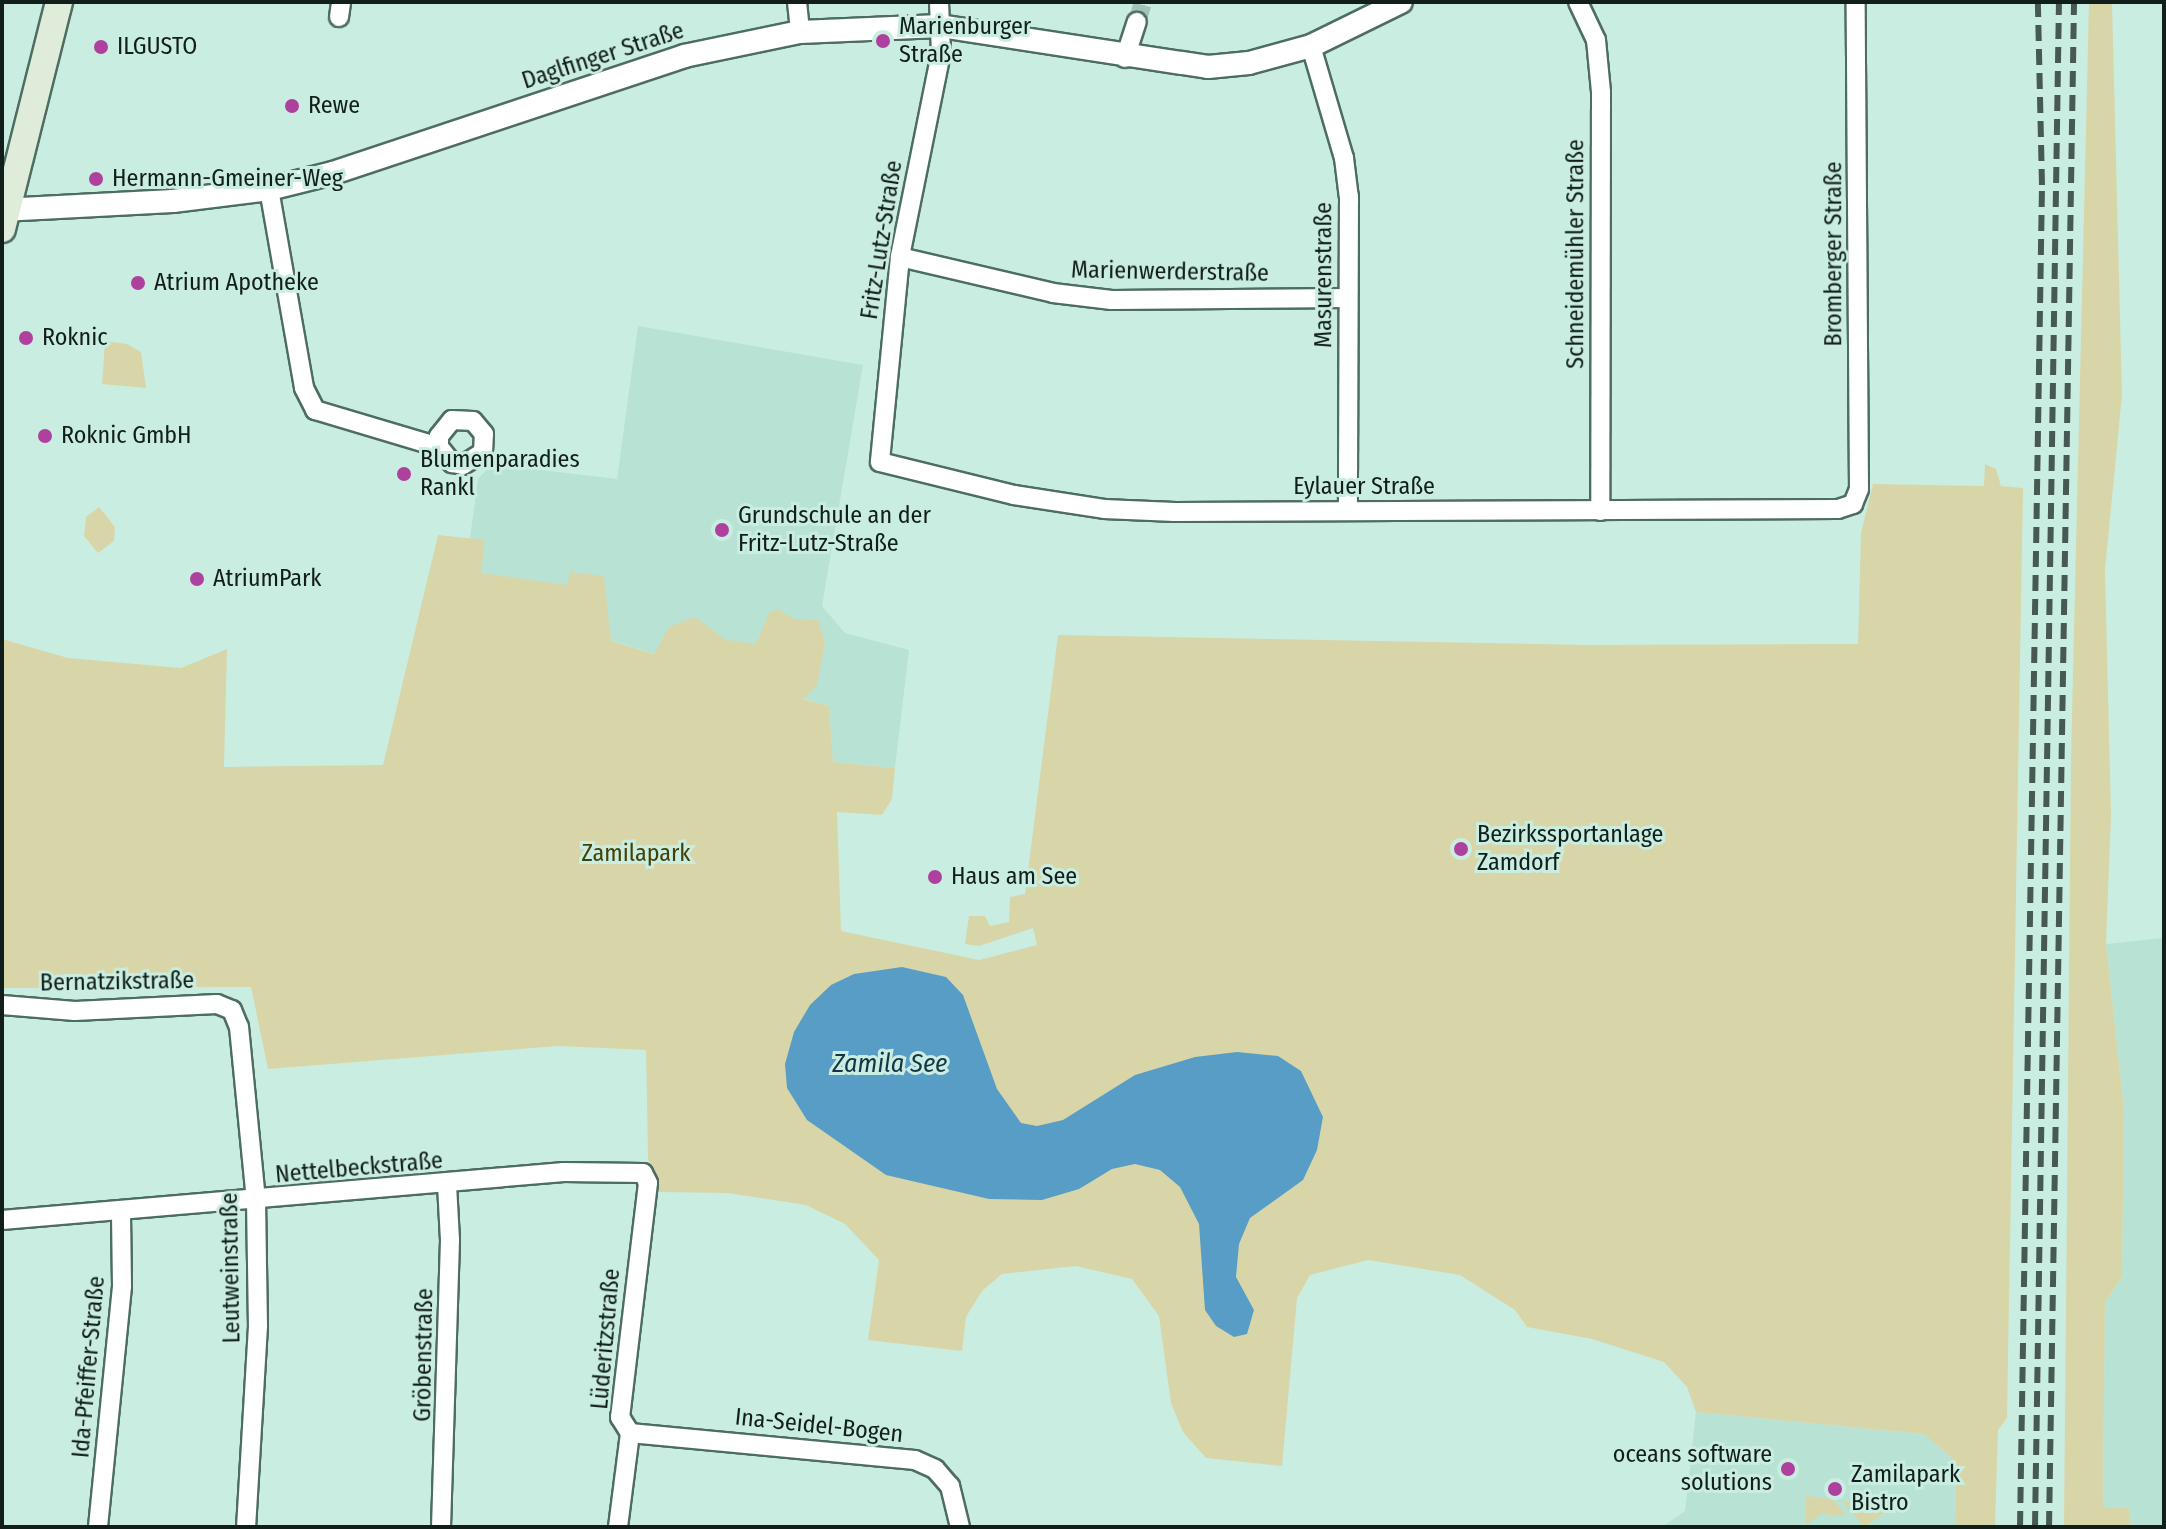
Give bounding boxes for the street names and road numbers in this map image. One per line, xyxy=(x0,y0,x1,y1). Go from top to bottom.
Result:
street label: Daglfinger Straße xyxy=(518,16,688,96)
street label: Schneidemühler Straße xyxy=(1562,139,1590,369)
street label: Fritz-Lutz-Straße xyxy=(855,158,909,322)
street label: Bromberger Straße xyxy=(1820,161,1848,347)
street label: Masurenstraße xyxy=(1310,202,1338,348)
street label: Marienwerderstraße xyxy=(1071,256,1269,288)
street label: Eylauer Straße xyxy=(1293,473,1435,501)
street label: Bernatzikstraße xyxy=(40,966,194,998)
street label: Nettelbeckstraße xyxy=(274,1146,444,1190)
street label: Leutweinstraße xyxy=(215,1192,247,1344)
street label: Lüderitzstraße xyxy=(585,1267,627,1411)
street label: Ida-Pfeiffer-Straße xyxy=(67,1275,111,1459)
street label: Gröbenstraße xyxy=(408,1288,440,1422)
street label: Ina-Seidel-Bogen xyxy=(733,1403,905,1449)

